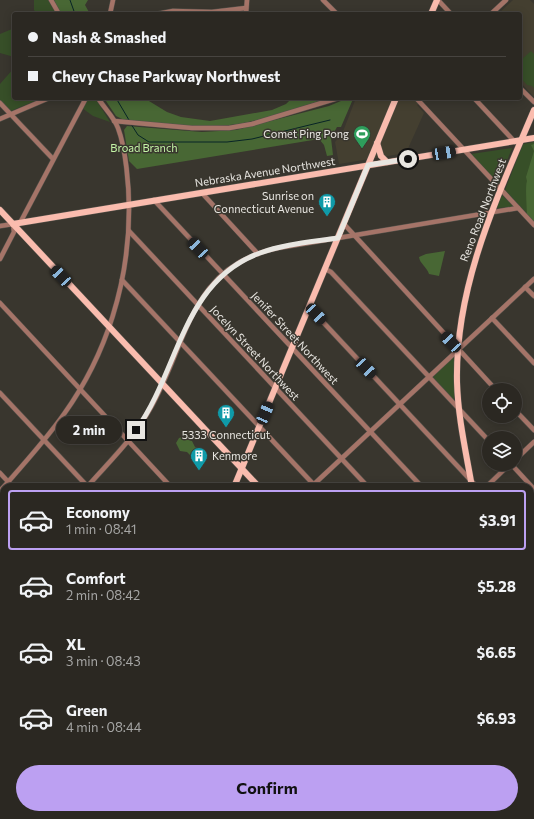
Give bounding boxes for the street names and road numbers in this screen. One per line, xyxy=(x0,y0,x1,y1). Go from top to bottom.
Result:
street label: Nebraska Avenue Northwest xyxy=(194,154,337,189)
street label: Reno Road Northwest xyxy=(457,156,508,263)
street label: Jenifer Street Northwest xyxy=(248,289,342,388)
street label: Jocelyn Street Northwest xyxy=(207,303,303,404)

